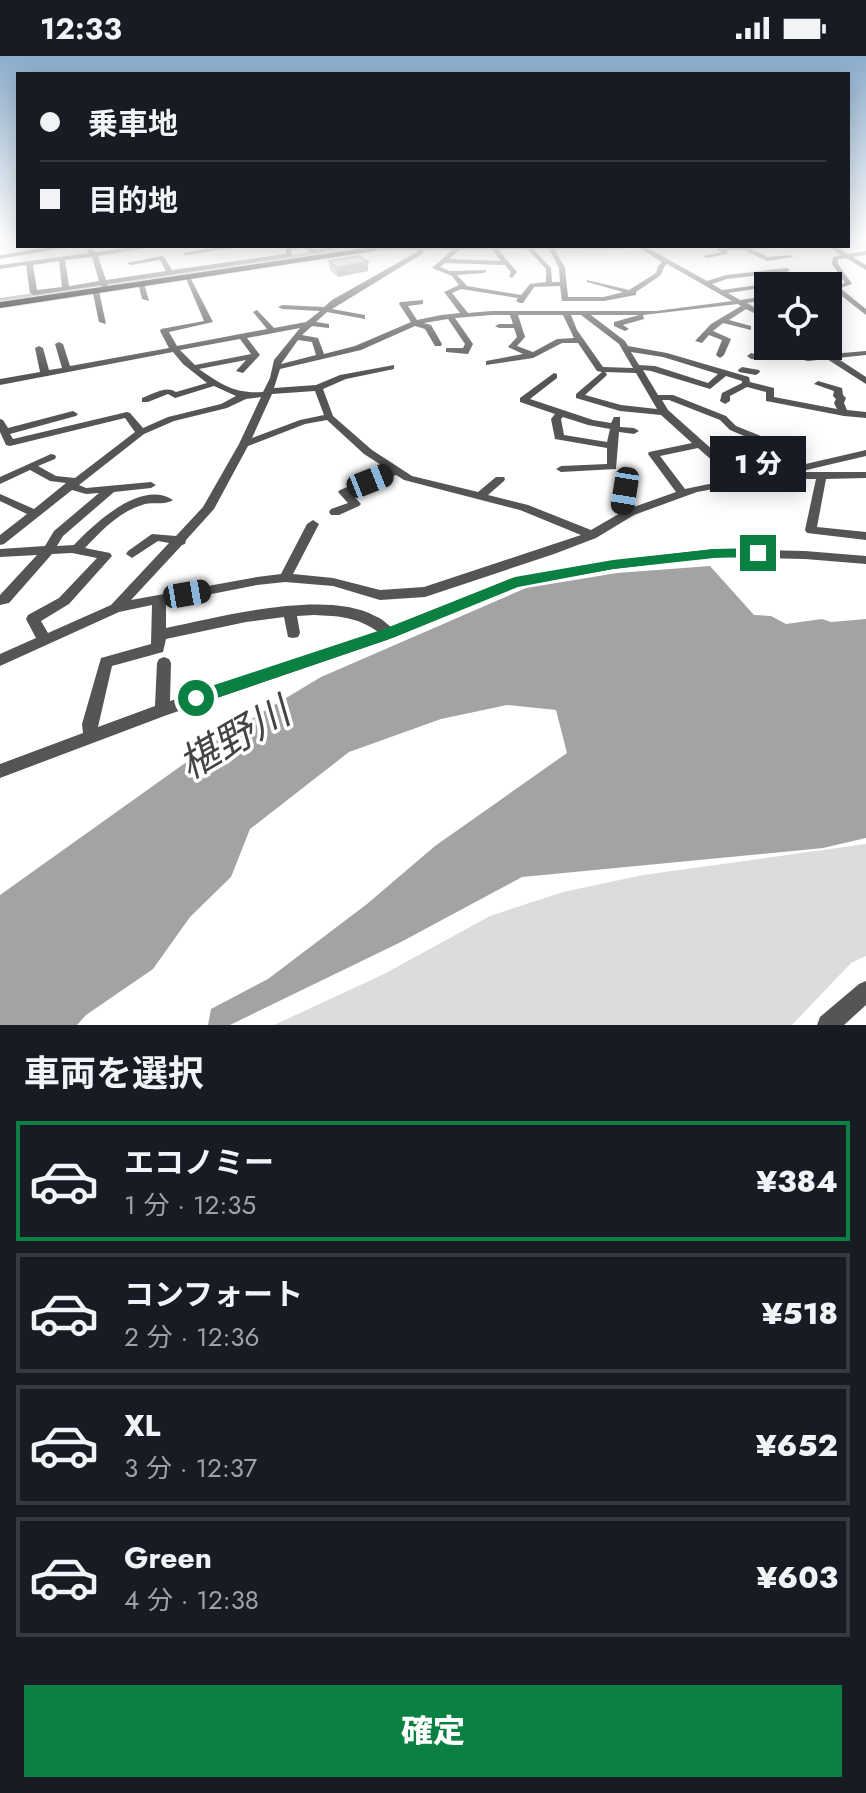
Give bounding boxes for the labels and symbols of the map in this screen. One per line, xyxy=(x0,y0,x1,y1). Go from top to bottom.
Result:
callout: 1 分 xyxy=(710,437,806,493)
car xyxy=(343,461,397,501)
car xyxy=(609,465,641,517)
route end xyxy=(740,535,776,571)
car xyxy=(161,578,213,610)
route start xyxy=(178,680,214,716)
water label: 椹野川 xyxy=(168,681,304,793)

